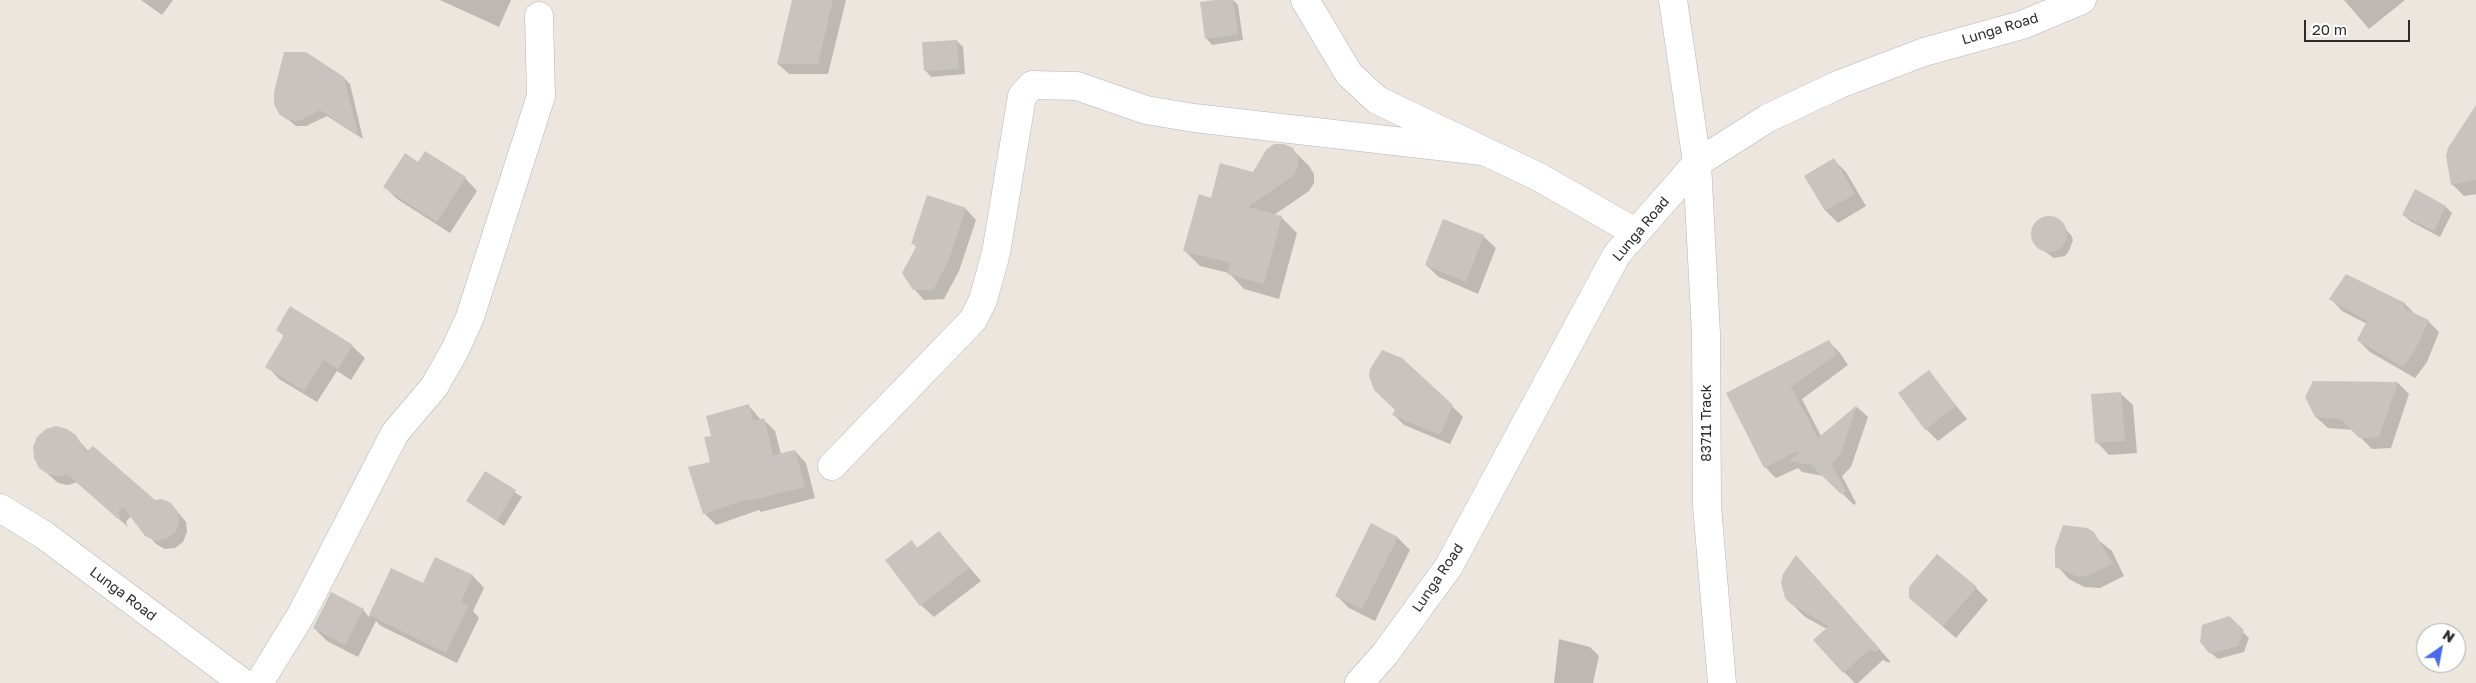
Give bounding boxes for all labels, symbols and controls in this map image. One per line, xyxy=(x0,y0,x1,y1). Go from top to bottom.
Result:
street label: Lunga Road xyxy=(1960,9,2040,49)
scale bar xyxy=(2306,10,2412,42)
text: 20 m xyxy=(2312,20,2347,38)
street label: Lunga Road xyxy=(1609,193,1673,265)
street label: 83711 Track xyxy=(1699,384,1715,462)
street label: Lunga Road xyxy=(1409,541,1467,615)
street label: Lunga Road xyxy=(86,563,160,625)
north arrow xyxy=(2416,623,2466,673)
text: N xyxy=(2440,626,2458,646)

